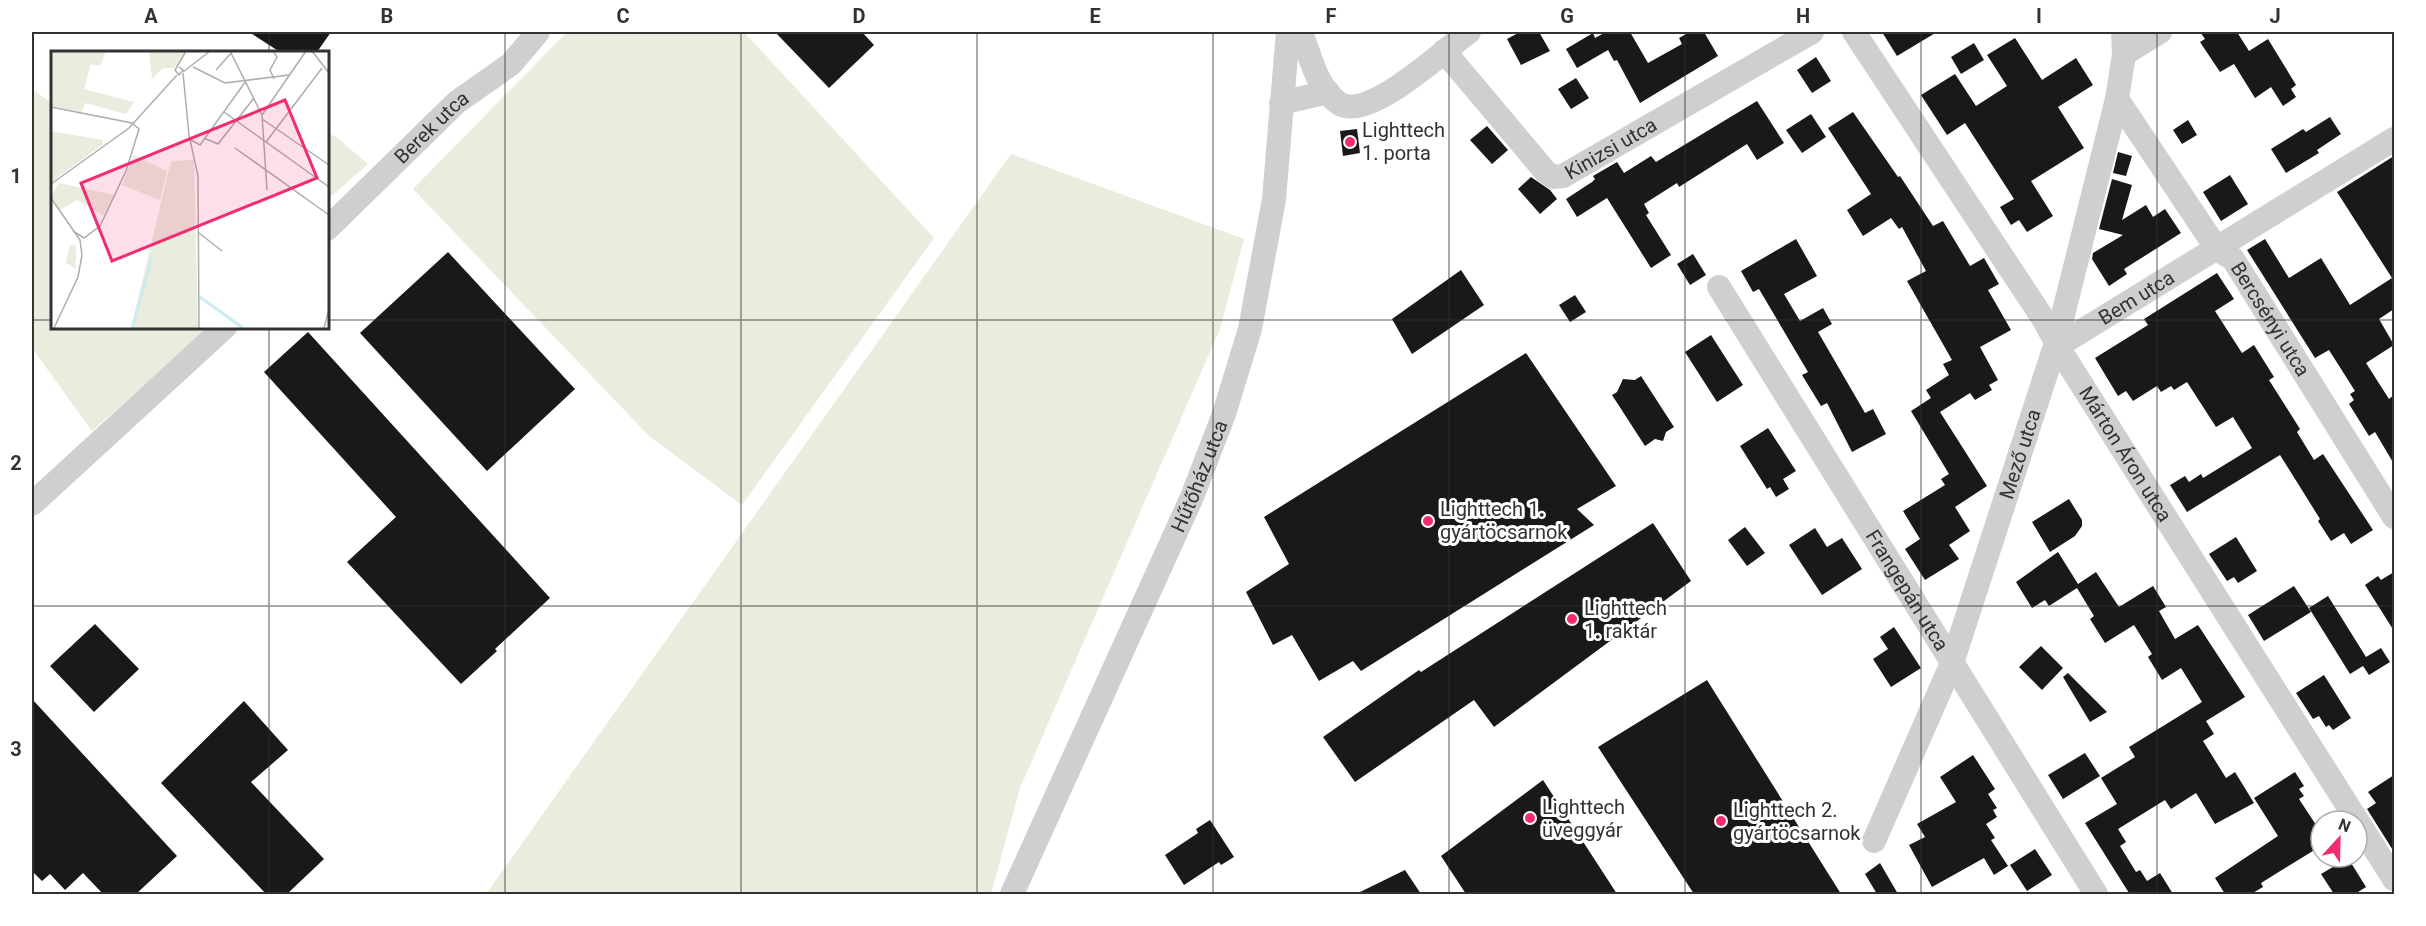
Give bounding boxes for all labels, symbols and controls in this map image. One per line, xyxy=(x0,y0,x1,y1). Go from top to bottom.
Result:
text: A xyxy=(144,4,158,28)
text: B xyxy=(381,4,393,28)
text: C xyxy=(616,4,630,28)
text: D xyxy=(853,4,866,28)
text: E xyxy=(1089,4,1101,28)
text: F xyxy=(1326,4,1337,28)
text: G xyxy=(1560,4,1574,28)
text: H xyxy=(1796,4,1810,28)
text: I xyxy=(2036,4,2042,28)
text: J xyxy=(2269,4,2281,28)
inset map xyxy=(51,51,328,328)
street label: Berek utca xyxy=(389,86,473,169)
street label: Kinizsi utca xyxy=(1560,112,1661,184)
place label: Lighttech 1. porta xyxy=(1362,118,1445,165)
marker: Lighttech 1. porta xyxy=(1343,135,1357,149)
text: 1 xyxy=(10,164,22,188)
street label: Bercsényi utca xyxy=(2226,257,2315,381)
street label: Bem utca xyxy=(2094,265,2179,330)
street label: Márton Áron utca xyxy=(2074,382,2177,526)
street label: Mező utca xyxy=(1994,406,2046,502)
street label: Hűtőház utca xyxy=(1166,417,1233,536)
text: 2 xyxy=(10,451,22,475)
place label: Lighttech 1. gyártöcsarnok xyxy=(1440,497,1568,544)
marker: Lighttech 1. gyártöcsarnok xyxy=(1421,514,1435,528)
street label: Frangepán utca xyxy=(1861,525,1954,655)
place label: Lighttech 1. raktár xyxy=(1584,596,1667,643)
marker: Lighttech 1. raktár xyxy=(1565,612,1579,626)
text: 3 xyxy=(10,737,22,761)
place label: Lighttech üveggyár xyxy=(1542,795,1625,842)
place label: Lighttech 2. gyártöcsarnok xyxy=(1733,798,1861,845)
north arrow xyxy=(2309,809,2369,869)
marker: Lighttech üveggyár xyxy=(1523,811,1537,825)
marker: Lighttech 2. gyártöcsarnok xyxy=(1714,814,1728,828)
text: N xyxy=(2336,815,2353,836)

